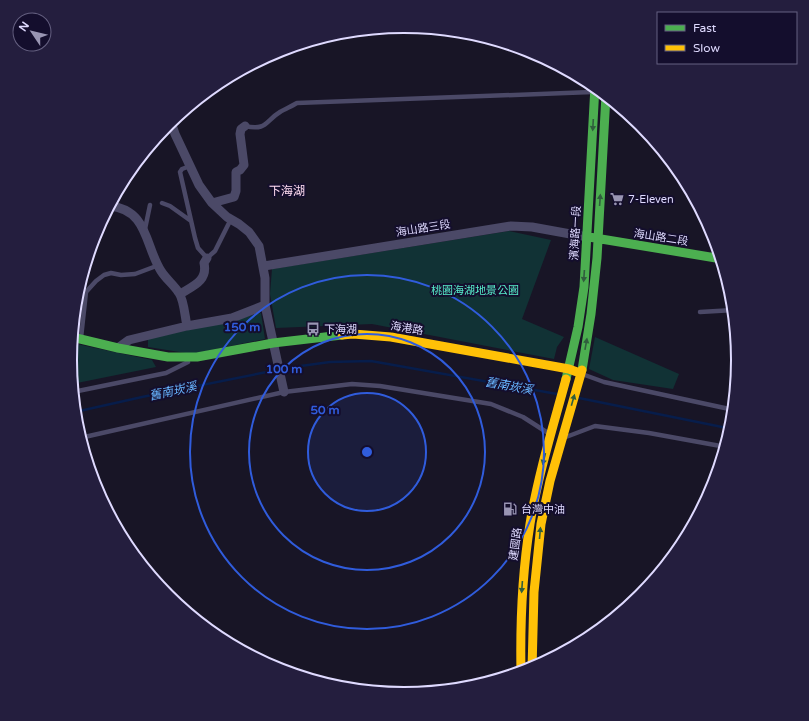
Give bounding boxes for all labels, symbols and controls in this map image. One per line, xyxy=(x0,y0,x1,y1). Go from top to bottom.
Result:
north arrow xyxy=(12,12,52,52)
legend xyxy=(657,12,797,64)
text: N xyxy=(16,19,32,34)
text: Fast xyxy=(693,21,717,35)
text: Slow xyxy=(693,41,720,55)
one-way arrow xyxy=(589,119,596,131)
district label: 下海湖 xyxy=(269,184,305,198)
supermarket icon: 7-Eleven xyxy=(609,191,625,207)
place label: 7-Eleven xyxy=(628,193,674,206)
one-way arrow xyxy=(596,194,603,206)
street label: 濱海路一段 xyxy=(568,205,583,261)
street label: 海山路三段 xyxy=(395,218,451,239)
street label: 海山路二段 xyxy=(633,227,689,248)
one-way arrow xyxy=(581,270,588,282)
park label: 桃園海湖地景公園 xyxy=(431,284,519,297)
street label: 海港路 xyxy=(390,319,424,337)
text: 150 m xyxy=(224,320,260,334)
bus stop icon: 下海湖 xyxy=(305,321,321,337)
place label: 下海湖 xyxy=(324,323,357,336)
one-way arrow xyxy=(583,338,589,350)
text: 100 m xyxy=(266,362,302,376)
water label: 舊南崁溪 xyxy=(484,375,536,397)
water label: 舊南崁溪 xyxy=(148,379,200,403)
one-way arrow xyxy=(570,394,576,406)
text: 50 m xyxy=(310,403,340,417)
centre of rings xyxy=(360,445,374,459)
one-way arrow xyxy=(541,453,547,465)
fuel station icon: 台灣中油 xyxy=(502,501,518,517)
place label: 台灣中油 xyxy=(521,503,565,516)
street label: 建國路 xyxy=(507,527,524,561)
one-way arrow xyxy=(536,527,543,539)
one-way arrow xyxy=(519,581,526,593)

